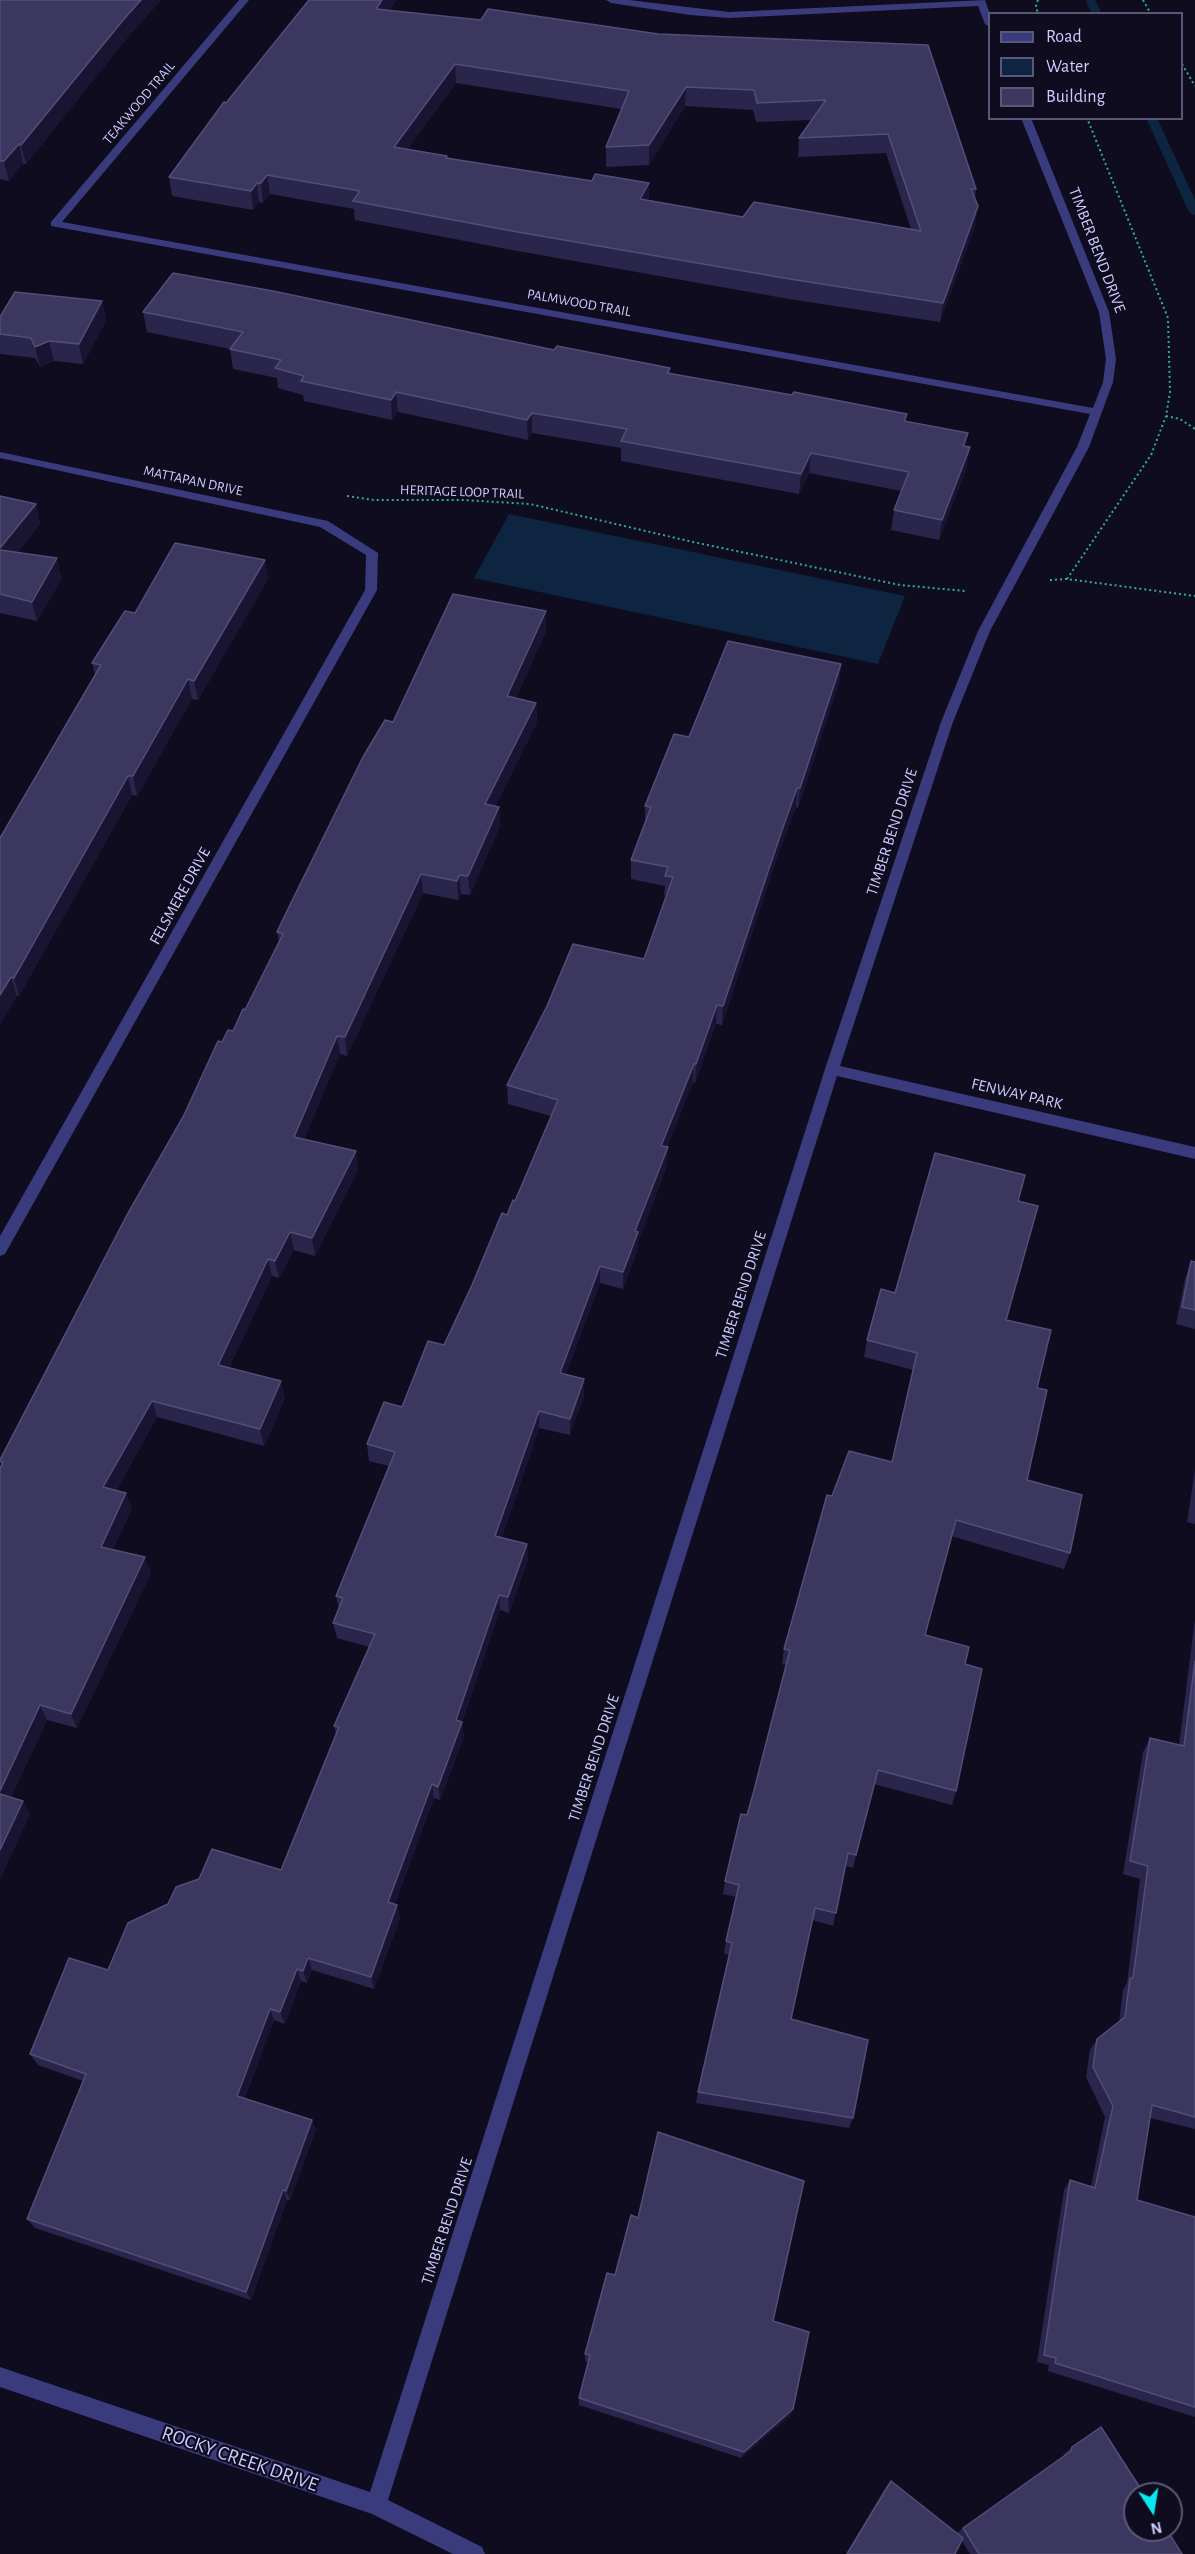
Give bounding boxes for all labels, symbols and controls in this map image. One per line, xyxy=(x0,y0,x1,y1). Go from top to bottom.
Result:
legend xyxy=(988,12,1183,120)
text: Road xyxy=(1046,28,1082,46)
street label: TEAKWOOD TRAIL xyxy=(99,58,179,148)
text: Water xyxy=(1046,58,1089,76)
text: Building xyxy=(1046,88,1105,106)
street label: TIMBER BEND DRIVE xyxy=(1064,185,1130,315)
street label: PALMWOOD TRAIL xyxy=(526,286,632,320)
street label: MATTAPAN DRIVE xyxy=(142,462,244,500)
street label: HERITAGE LOOP TRAIL xyxy=(400,481,524,503)
street label: TIMBER BEND DRIVE xyxy=(862,766,922,898)
street label: FELSMERE DRIVE xyxy=(145,844,215,948)
street label: FENWAY PARK xyxy=(969,1074,1065,1114)
street label: TIMBER BEND DRIVE xyxy=(711,1229,771,1361)
street label: TIMBER BEND DRIVE xyxy=(564,1692,624,1824)
street label: TIMBER BEND DRIVE xyxy=(417,2155,477,2287)
street label: ROCKY CREEK DRIVE xyxy=(159,2421,321,2497)
north arrow xyxy=(1123,2482,1183,2542)
text: N xyxy=(1149,2519,1163,2537)

